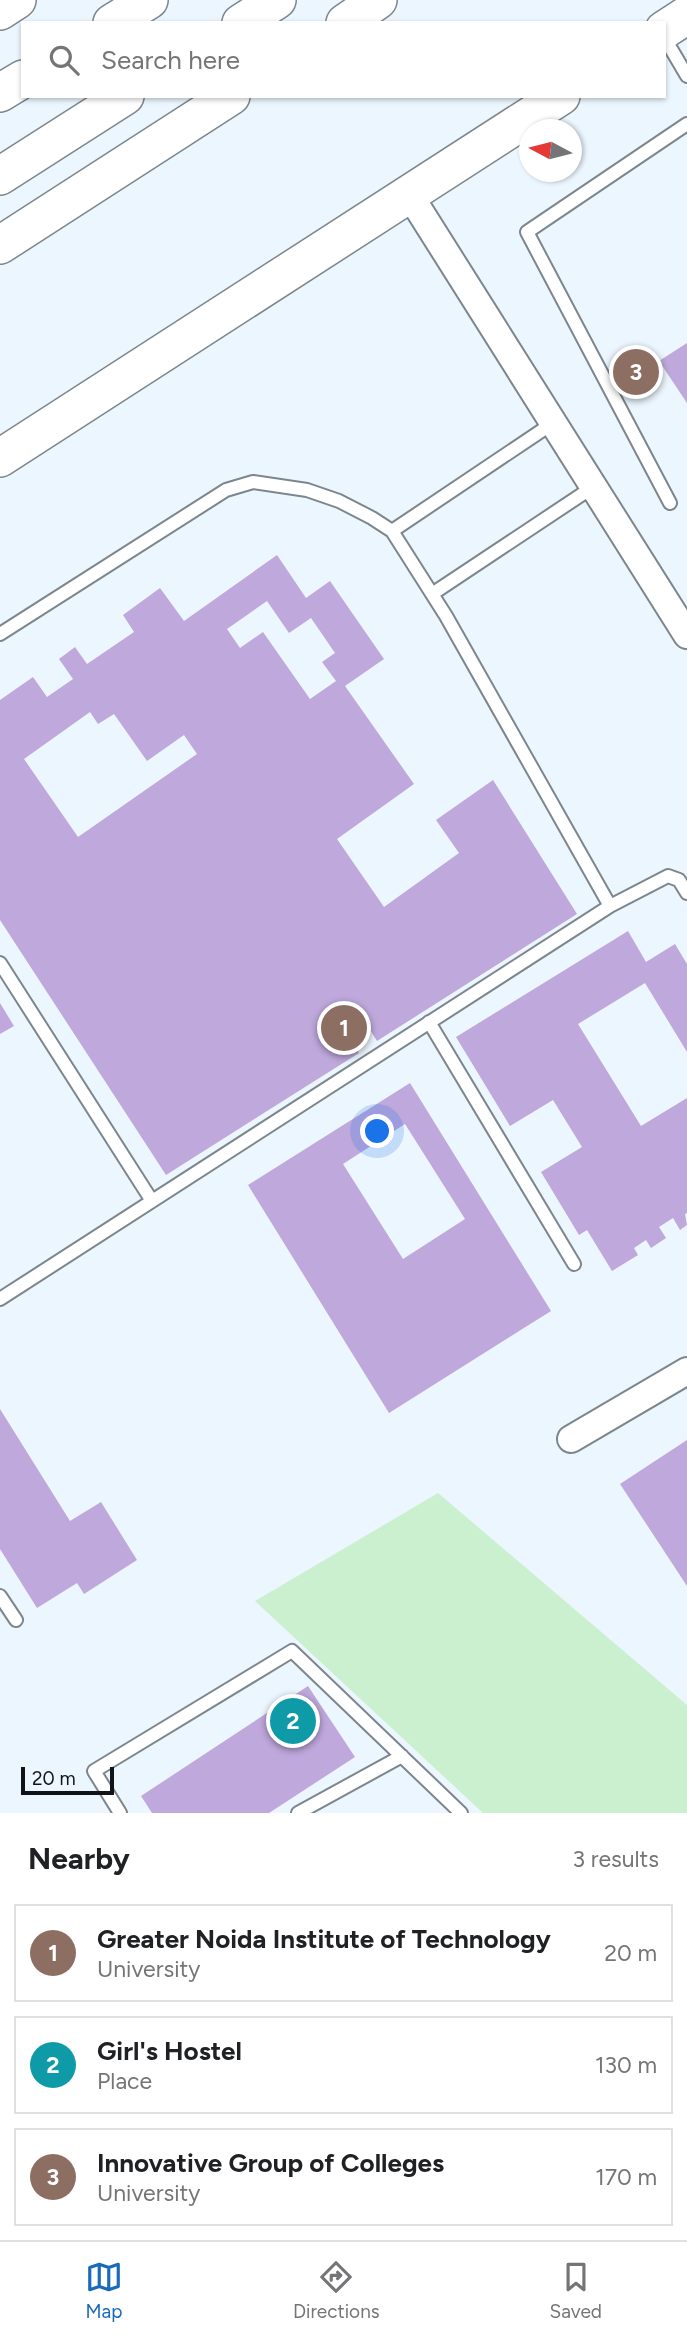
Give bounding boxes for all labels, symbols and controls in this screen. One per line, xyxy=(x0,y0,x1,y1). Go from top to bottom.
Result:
search box xyxy=(21,21,666,98)
icon: search xyxy=(45,41,83,79)
text: Search here xyxy=(101,44,240,76)
north arrow xyxy=(519,119,582,182)
pin: 3 xyxy=(613,346,659,398)
pin: 1 xyxy=(321,1002,367,1054)
your location xyxy=(360,1114,394,1148)
pin: 2 xyxy=(270,1695,316,1747)
scale bar xyxy=(21,1764,114,1796)
text: 20 m xyxy=(32,1767,76,1790)
text: Nearby xyxy=(28,1840,130,1877)
text: 3 results xyxy=(572,1845,659,1873)
text: Greater Noida Institute of Technology xyxy=(97,1923,551,1955)
text: 1 xyxy=(48,1939,58,1967)
text: 20 m xyxy=(604,1939,657,1967)
text: University xyxy=(97,1955,200,1983)
text: Girl's Hostel xyxy=(97,2035,242,2067)
text: 2 xyxy=(46,2051,60,2079)
text: 130 m xyxy=(595,2051,657,2079)
text: Place xyxy=(97,2067,152,2095)
text: Innovative Group of Colleges xyxy=(97,2147,444,2179)
text: 3 xyxy=(47,2163,59,2191)
text: 170 m xyxy=(595,2163,657,2191)
text: University xyxy=(97,2179,200,2207)
tab: Map xyxy=(85,2258,123,2323)
tab: Directions xyxy=(293,2258,380,2323)
tab: Saved xyxy=(550,2258,602,2323)

